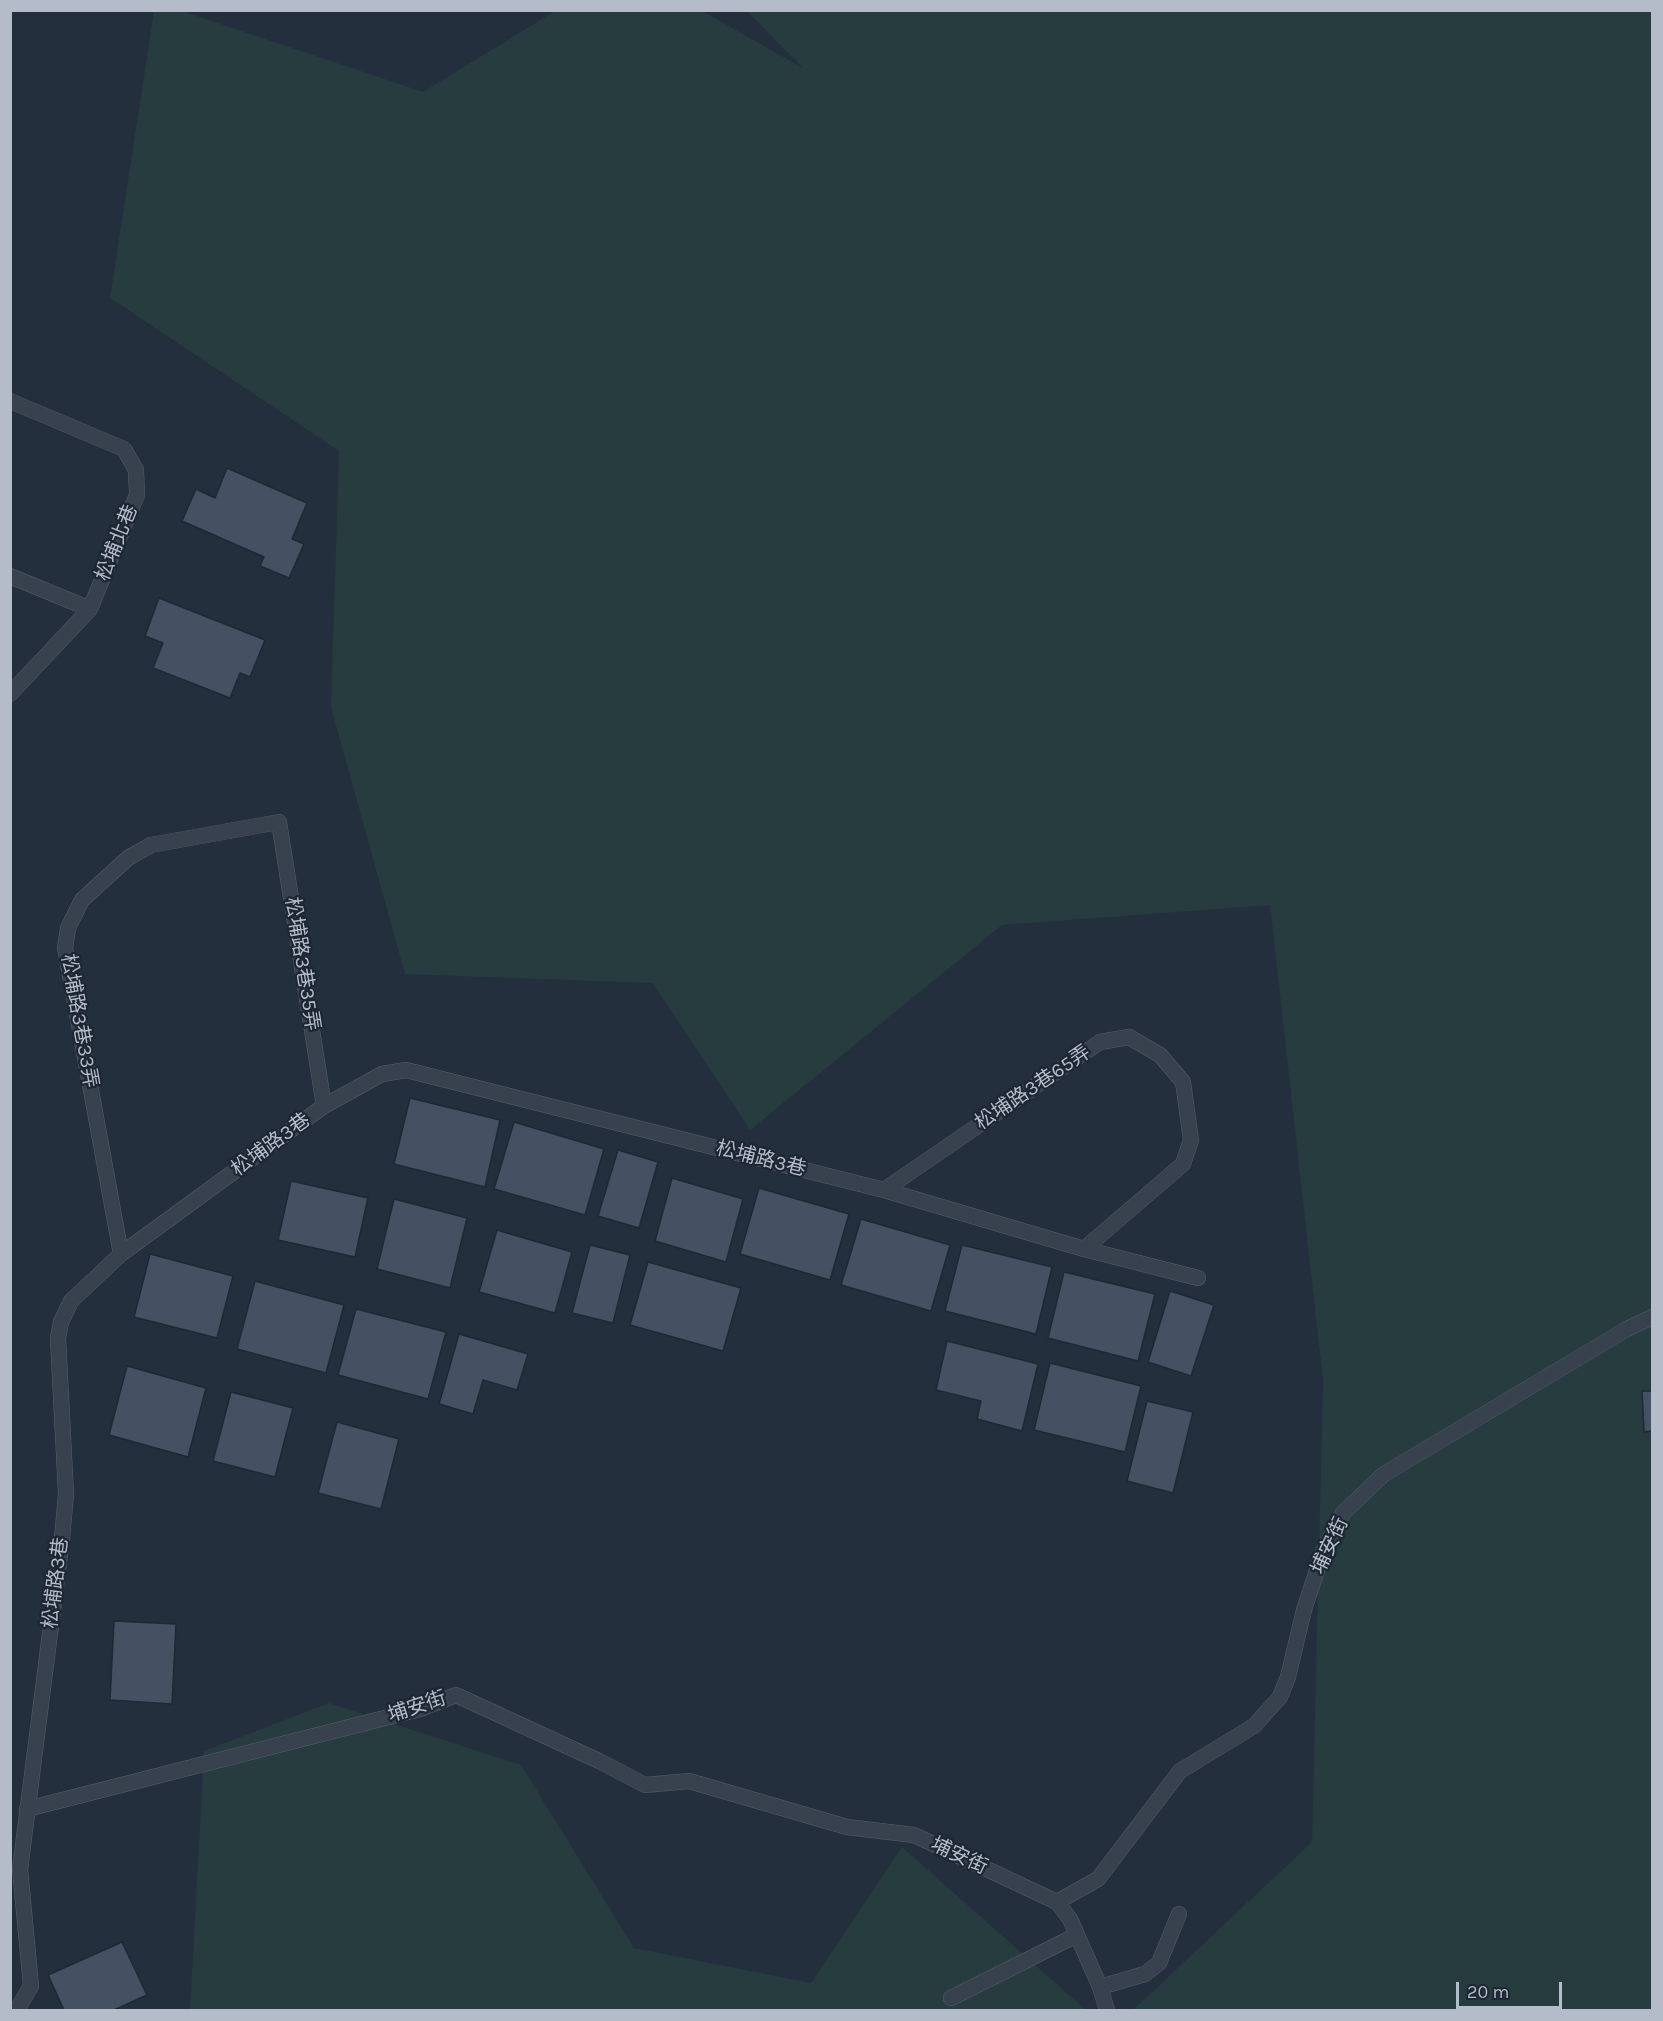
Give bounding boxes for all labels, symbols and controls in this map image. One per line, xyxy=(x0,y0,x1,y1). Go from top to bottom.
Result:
street label: 松埔北巷 xyxy=(91,501,143,585)
street label: 松埔路3巷35弄 xyxy=(280,895,324,1033)
street label: 松埔路3巷33弄 xyxy=(55,952,103,1090)
street label: 松埔路3巷65弄 xyxy=(971,1040,1095,1136)
street label: 松埔路3巷 xyxy=(227,1108,315,1182)
street label: 松埔路3巷 xyxy=(714,1136,808,1182)
street label: 埔安街 xyxy=(1306,1514,1354,1578)
street label: 松埔路3巷 xyxy=(38,1536,74,1630)
street label: 埔安街 xyxy=(385,1686,449,1728)
street label: 埔安街 xyxy=(927,1832,991,1880)
scale bar xyxy=(1459,1970,1566,2008)
text: 20 m xyxy=(1467,1981,1509,2003)

